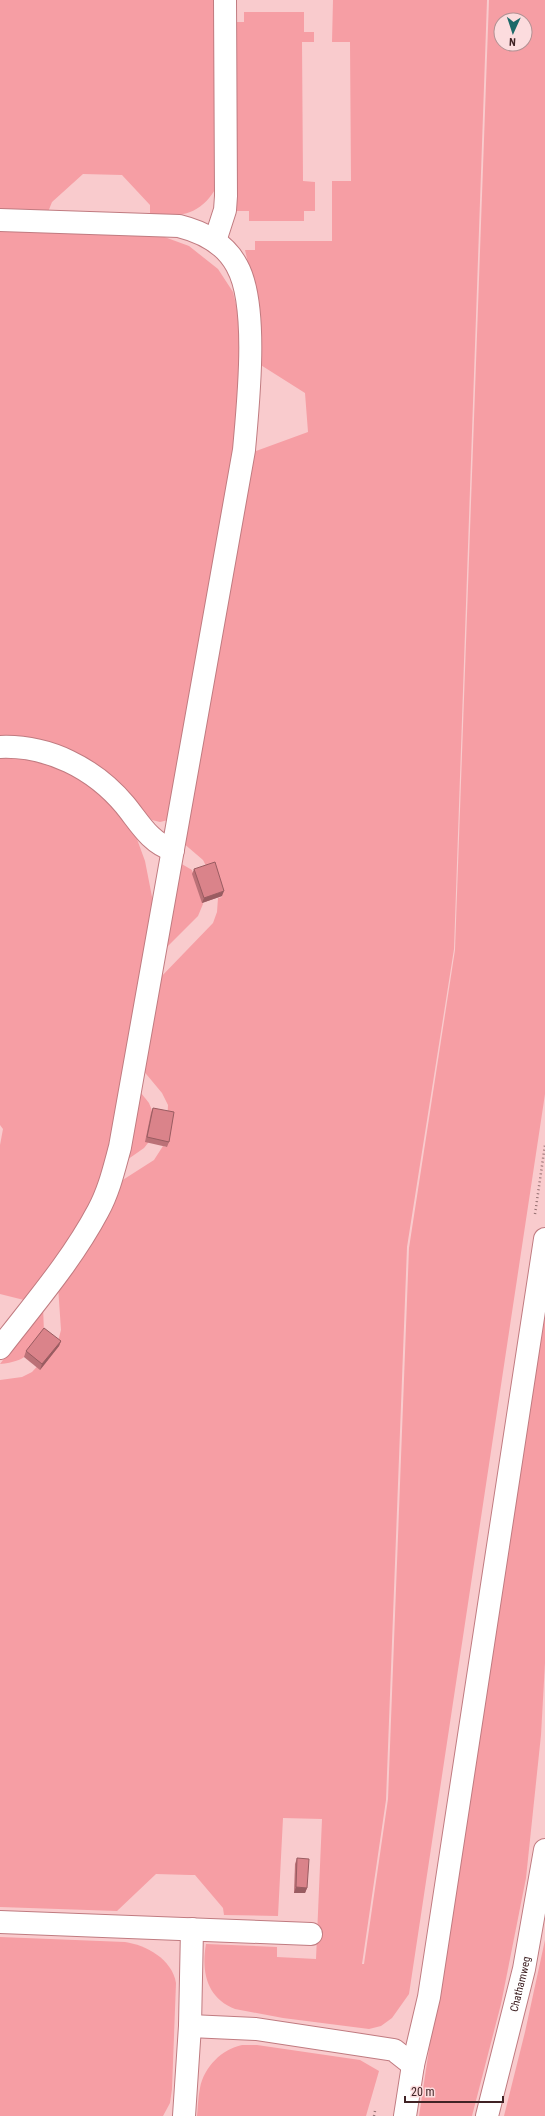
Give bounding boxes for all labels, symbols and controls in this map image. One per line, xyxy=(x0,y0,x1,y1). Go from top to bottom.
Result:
north arrow xyxy=(493,12,533,52)
text: N xyxy=(509,35,516,48)
street label: Chathamweg xyxy=(507,1955,533,2013)
scale bar xyxy=(405,2078,503,2104)
text: 20 m xyxy=(411,2085,435,2099)

